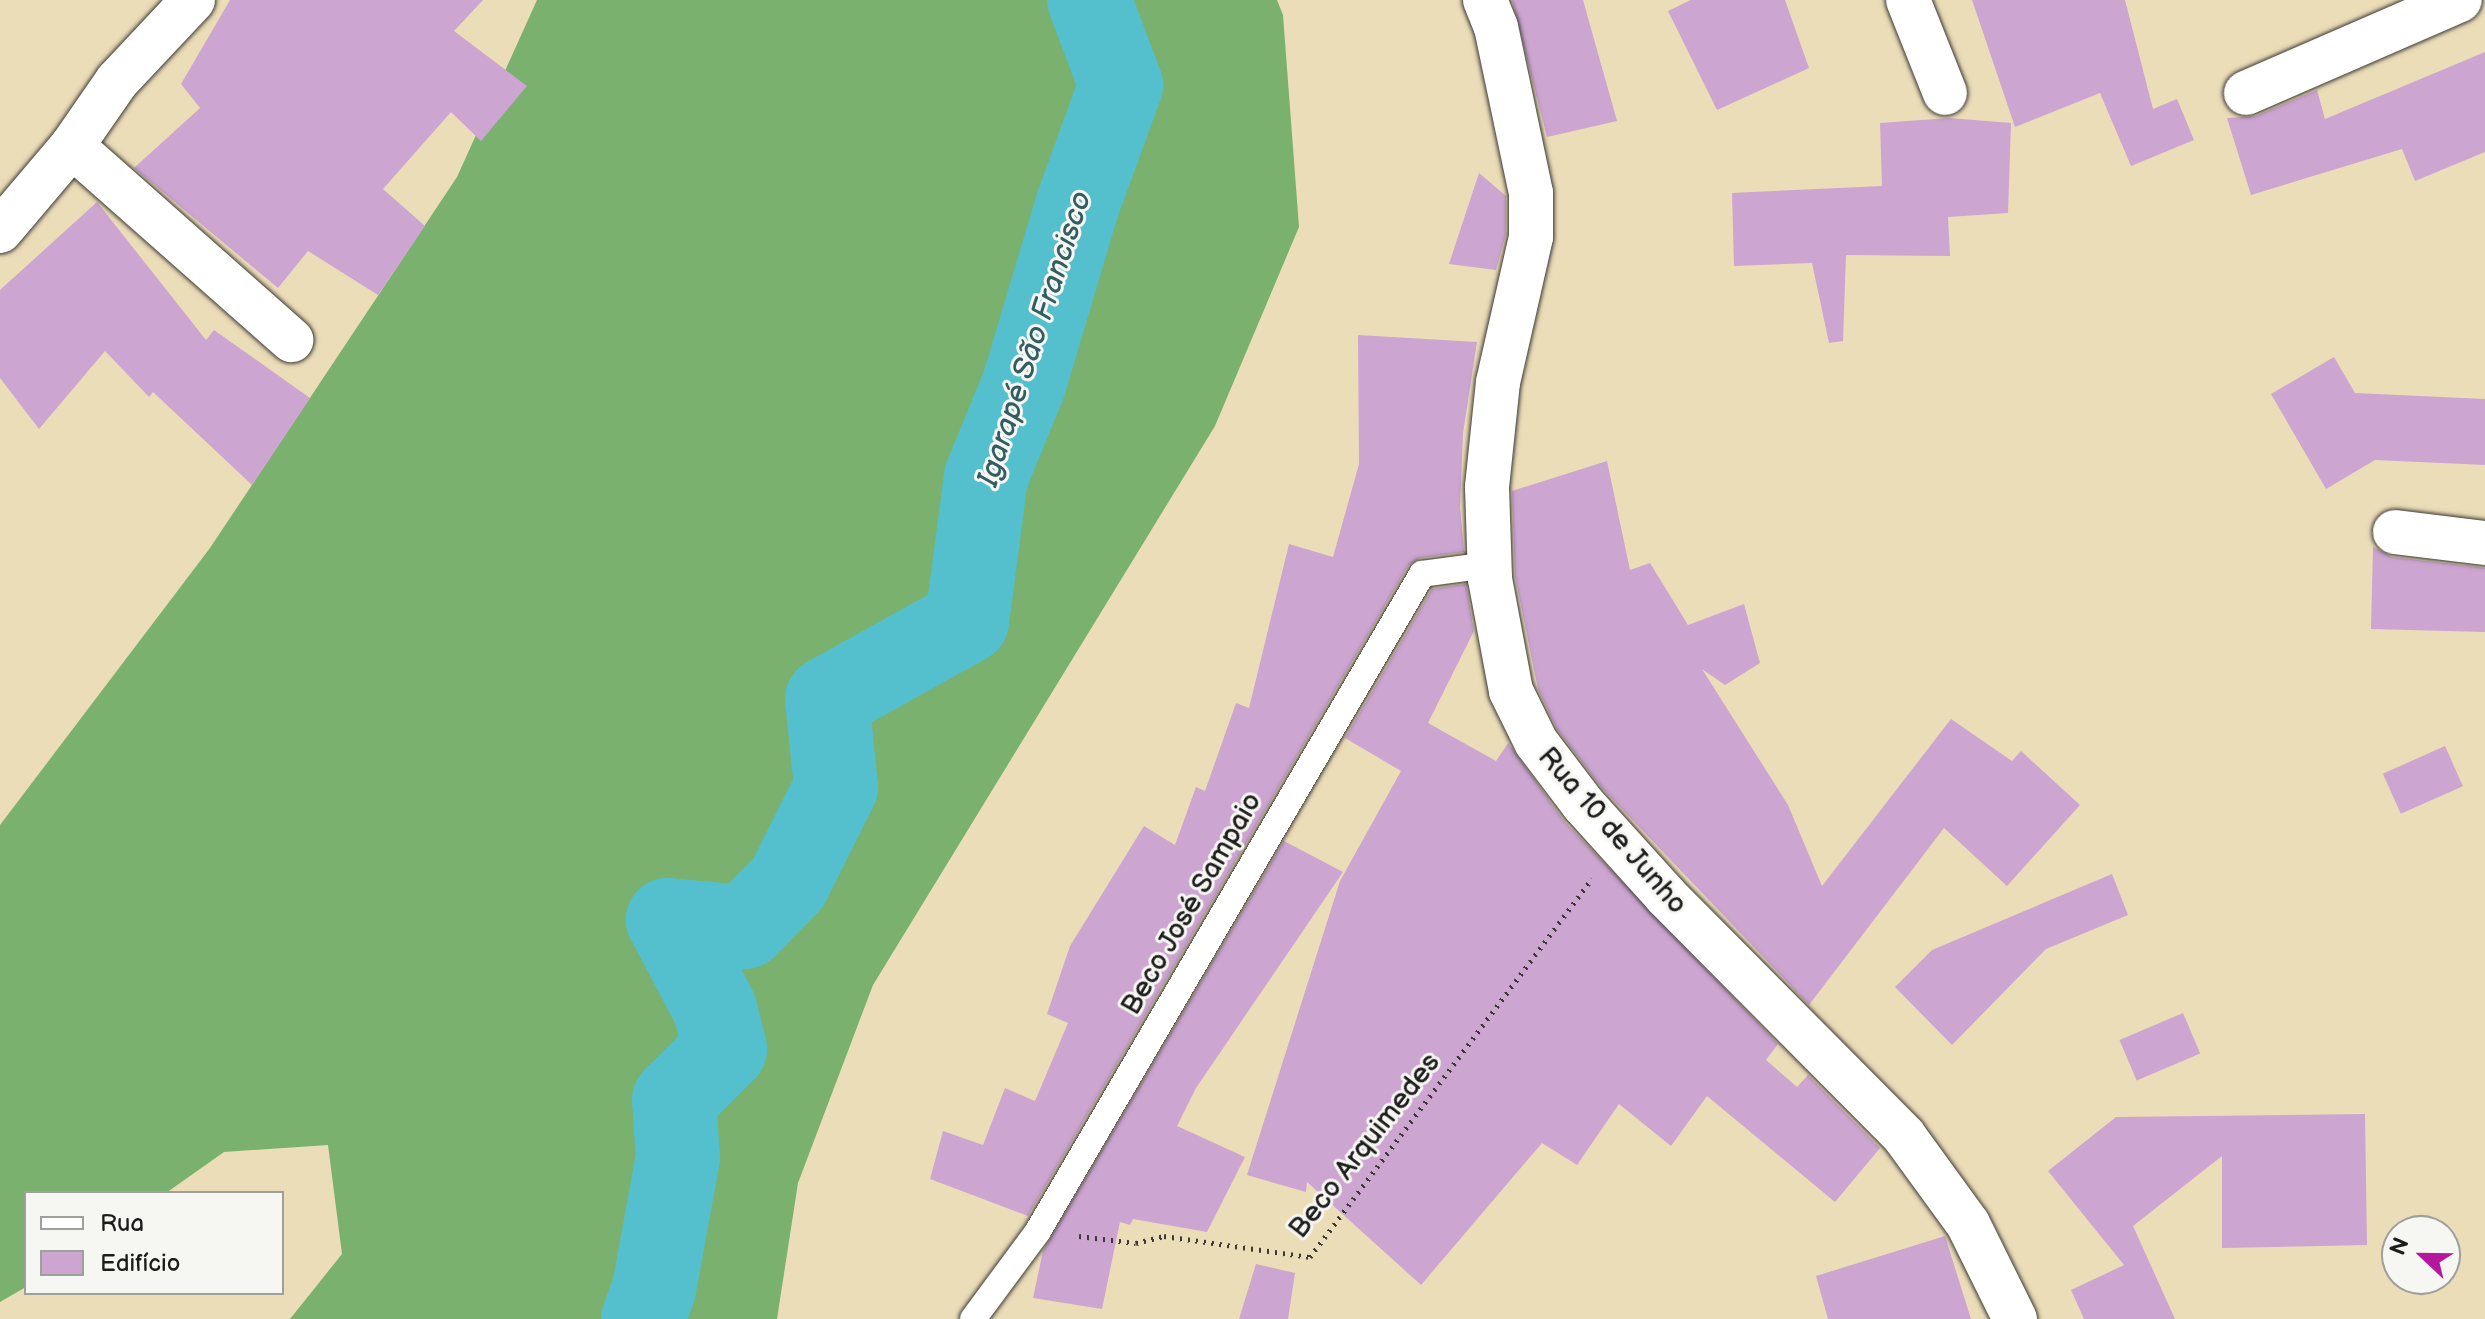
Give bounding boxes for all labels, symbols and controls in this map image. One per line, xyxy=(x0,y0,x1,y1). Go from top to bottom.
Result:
water label: Igarapé São Francisco xyxy=(970,187,1100,491)
street label: Rua 10 de Junho xyxy=(1530,740,1694,922)
street label: Beco José Sampaio xyxy=(1114,786,1270,1022)
street label: Beco Arquimedes xyxy=(1282,1047,1448,1245)
legend xyxy=(24,1191,284,1295)
text: Rua xyxy=(100,1209,144,1238)
north arrow xyxy=(2381,1215,2461,1295)
text: N xyxy=(2385,1234,2416,1259)
text: Edifício xyxy=(100,1249,180,1278)

